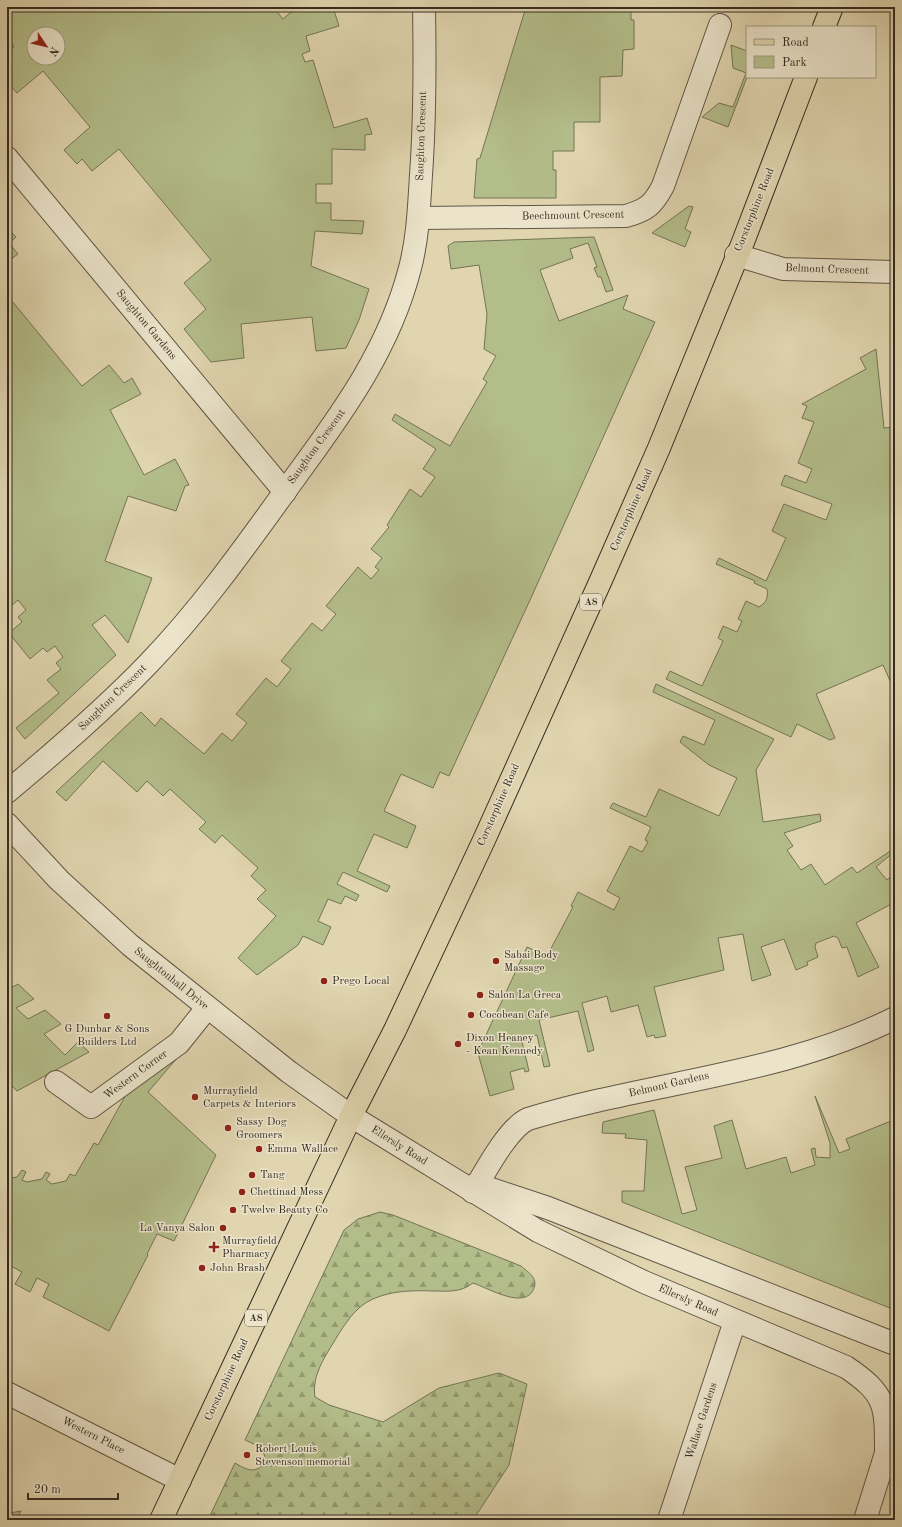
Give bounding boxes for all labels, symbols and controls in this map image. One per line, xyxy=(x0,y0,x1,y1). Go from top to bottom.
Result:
north arrow xyxy=(26,26,66,66)
legend xyxy=(746,26,876,78)
text: Road xyxy=(782,37,809,49)
text: N xyxy=(46,44,60,58)
text: Park xyxy=(782,57,807,69)
street label: Saughton Crescent xyxy=(415,91,429,181)
street label: Corstorphine Road xyxy=(733,166,777,253)
street label: Beechmount Crescent xyxy=(522,210,625,222)
street label: Belmont Crescent xyxy=(785,263,869,277)
street label: Saughton Gardens xyxy=(114,288,179,362)
street label: Saughton Crescent xyxy=(286,407,348,487)
street label: Corstorphine Road xyxy=(609,467,655,553)
road number: A8 xyxy=(580,594,602,610)
street label: Saughton Crescent xyxy=(77,663,149,733)
street label: Corstorphine Road xyxy=(476,762,522,848)
street label: Saughtonhall Drive xyxy=(132,946,210,1012)
place label: Sabai Body Massage xyxy=(504,950,558,974)
marker: Sabai Body Massage xyxy=(491,956,501,966)
marker: Prego Local xyxy=(319,976,329,986)
place label: Prego Local xyxy=(332,976,390,987)
marker: Salon La Greca xyxy=(475,990,485,1000)
place label: Salon La Greca xyxy=(488,990,562,1001)
marker: Cocobean Cafe xyxy=(466,1010,476,1020)
place label: Cocobean Cafe xyxy=(479,1010,549,1021)
marker: G Dunbar & Sons Builders Ltd xyxy=(102,1011,112,1021)
place label: G Dunbar & Sons Builders Ltd xyxy=(65,1024,150,1048)
place label: Dixon Heaney - Kean Kennedy xyxy=(466,1033,543,1057)
marker: Dixon Heaney - Kean Kennedy xyxy=(453,1039,463,1049)
street label: Western Corner xyxy=(102,1048,170,1102)
street label: Belmont Gardens xyxy=(628,1070,710,1100)
place label: Murrayfield Carpets & Interiors xyxy=(203,1086,296,1110)
marker: Murrayfield Carpets & Interiors xyxy=(190,1092,200,1102)
place label: Sassy Dog Groomers xyxy=(236,1117,287,1141)
marker: Sassy Dog Groomers xyxy=(223,1123,233,1133)
street label: Ellersly Road xyxy=(369,1124,429,1168)
marker: Emma Wallace xyxy=(254,1144,264,1154)
place label: Emma Wallace xyxy=(267,1144,338,1155)
marker: Tang xyxy=(247,1170,257,1180)
place label: Tang xyxy=(260,1170,285,1181)
marker: Chettinad Mess xyxy=(237,1187,247,1197)
place label: Chettinad Mess xyxy=(250,1187,323,1198)
marker: Twelve Beauty Co xyxy=(228,1205,238,1215)
place label: Twelve Beauty Co xyxy=(241,1205,328,1216)
place label: La Vanya Salon xyxy=(140,1223,215,1234)
marker: La Vanya Salon xyxy=(218,1223,228,1233)
place label: Murrayfield Pharmacy xyxy=(222,1236,277,1260)
marker: Murrayfield Pharmacy xyxy=(209,1242,219,1252)
marker: John Brash xyxy=(197,1263,207,1273)
place label: John Brash xyxy=(210,1263,265,1274)
street label: Ellersly Road xyxy=(656,1283,720,1319)
road number: A8 xyxy=(245,1310,267,1326)
street label: Corstorphine Road xyxy=(203,1337,251,1423)
street label: Wallace Gardens xyxy=(684,1381,720,1461)
street label: Western Place xyxy=(60,1416,126,1456)
place label: Robert Louis Stevenson memorial xyxy=(255,1444,350,1468)
marker: Robert Louis Stevenson memorial xyxy=(242,1450,252,1460)
scale bar xyxy=(28,1475,118,1501)
text: 20 m xyxy=(34,1484,61,1496)

